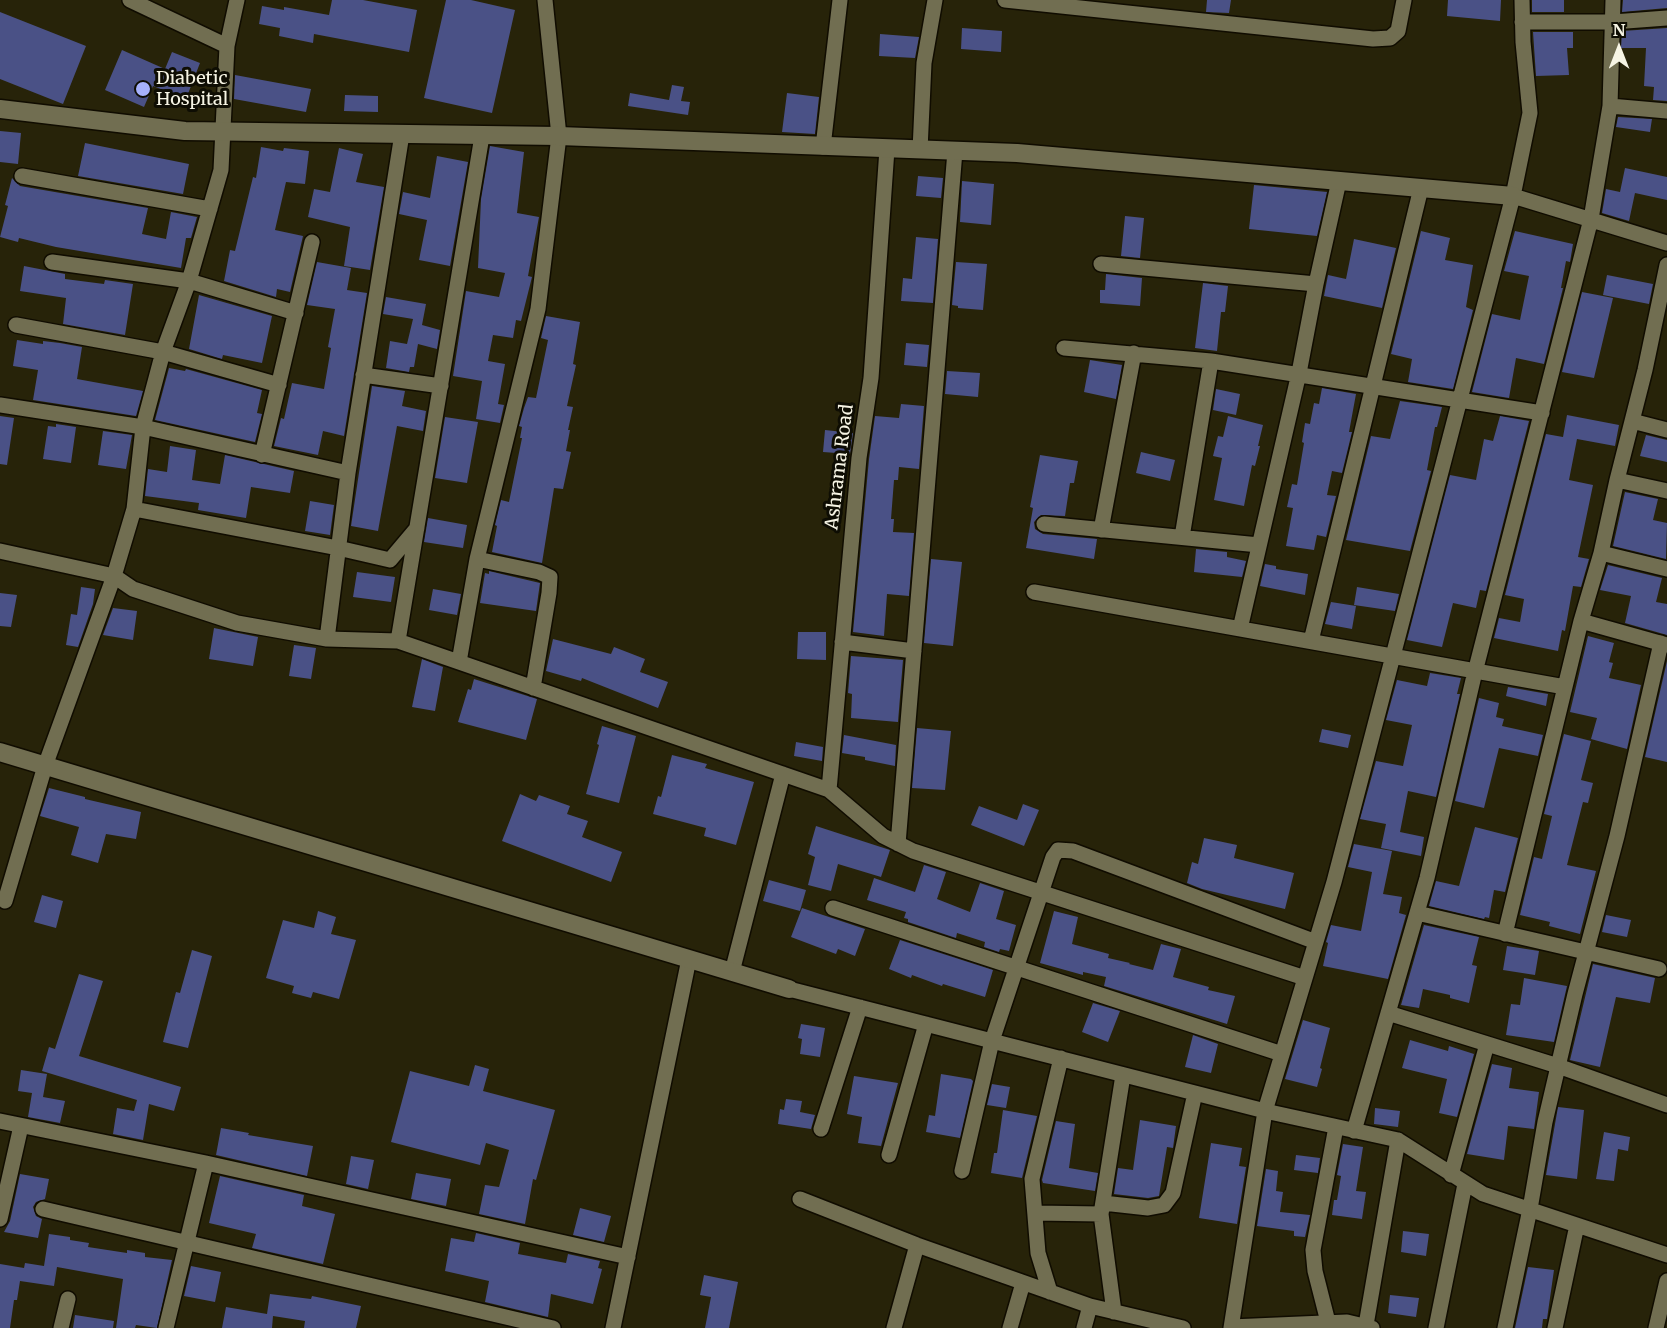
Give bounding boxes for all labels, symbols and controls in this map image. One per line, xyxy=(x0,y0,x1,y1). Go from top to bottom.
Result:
north arrow xyxy=(1589,18,1649,78)
text: N xyxy=(1613,20,1625,40)
place label: Diabetic Hospital xyxy=(156,68,228,110)
marker: Diabetic Hospital xyxy=(134,80,152,98)
street label: Ashrama Road xyxy=(822,403,858,531)

